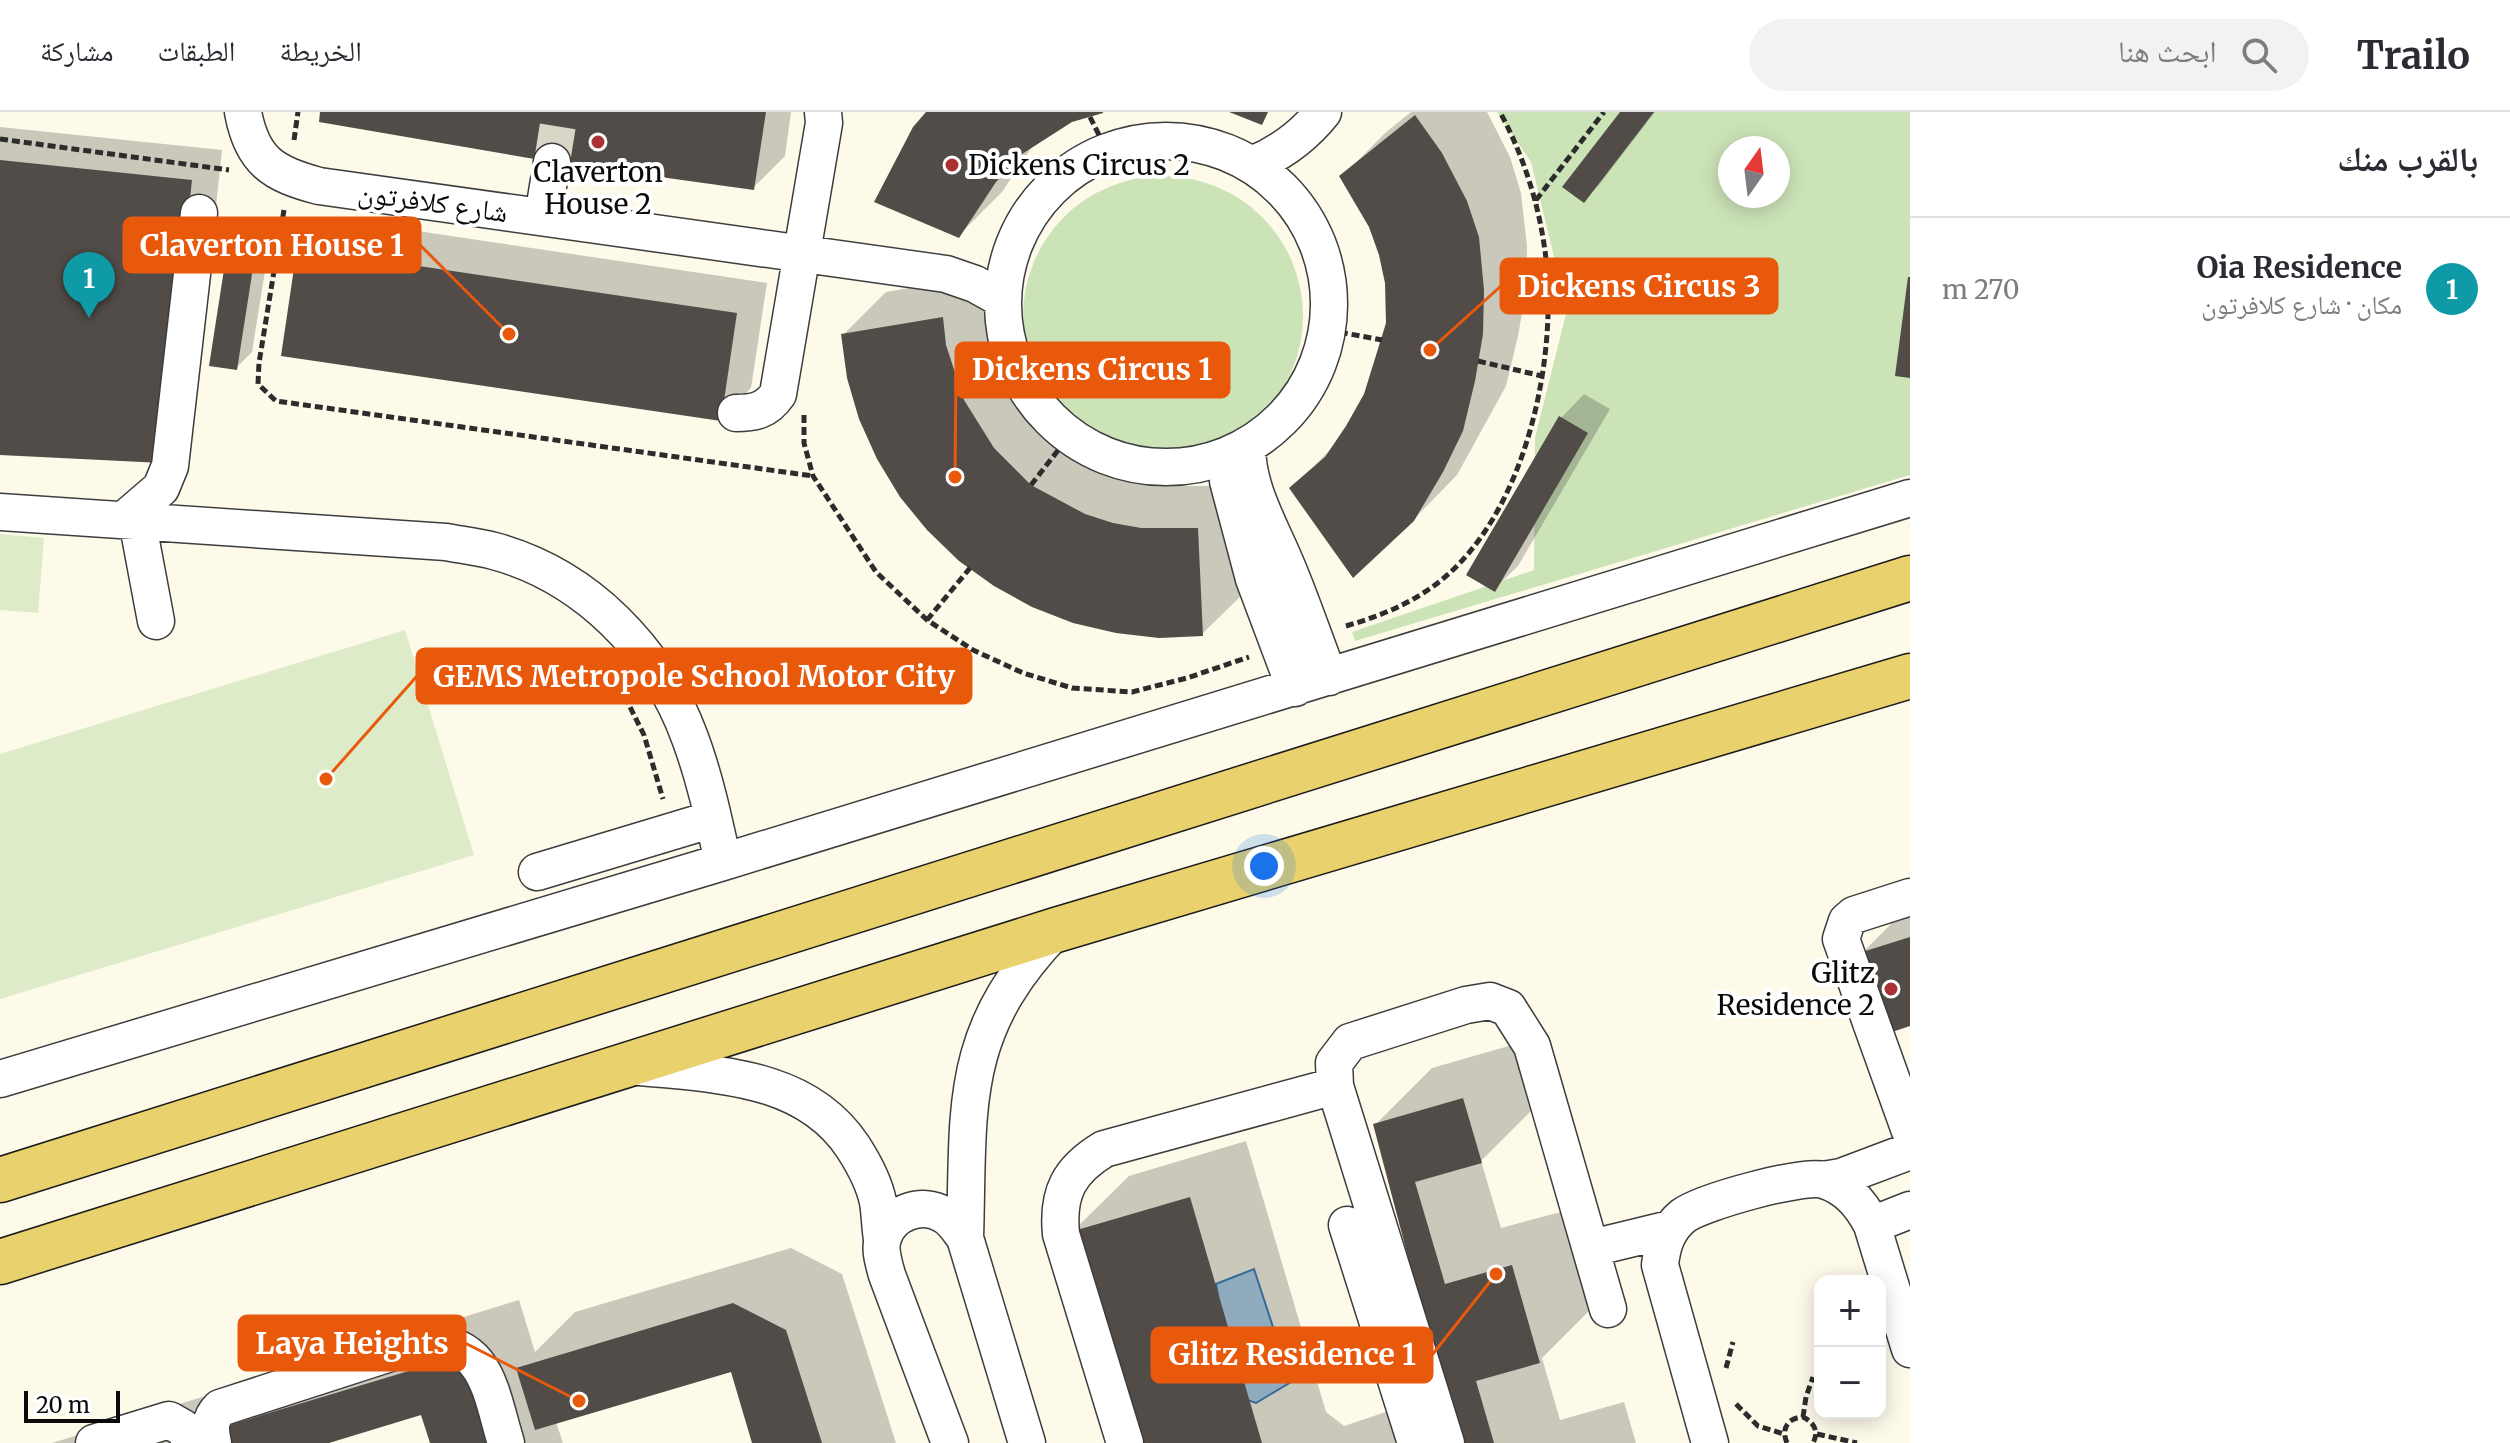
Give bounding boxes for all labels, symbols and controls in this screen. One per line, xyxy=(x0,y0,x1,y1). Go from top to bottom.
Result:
search box xyxy=(1749,19,2309,91)
text: ابحث هنا xyxy=(2118,32,2217,70)
text: Trailo xyxy=(2357,32,2470,79)
text: مشاركة xyxy=(40,33,114,69)
text: الطبقات xyxy=(158,33,235,69)
text: الخريطة xyxy=(279,33,362,69)
icon: search xyxy=(2237,33,2281,77)
marker: Claverton House 2 xyxy=(589,133,607,151)
north arrow xyxy=(1718,136,1790,208)
text: بالقرب منك xyxy=(2337,138,2478,180)
place label: Dickens Circus 2 xyxy=(968,147,1190,183)
place label: Claverton House 2 xyxy=(533,154,663,222)
marker: Dickens Circus 2 xyxy=(943,156,961,174)
street label: شارع كلافرتون xyxy=(356,174,510,230)
callout: Claverton House 1 xyxy=(124,218,420,272)
text: Claverton House 1 xyxy=(140,226,404,264)
text: Oia Residence xyxy=(2196,248,2402,286)
pin: 1 xyxy=(63,252,115,318)
callout: Dickens Circus 3 xyxy=(1501,259,1777,313)
text: Dickens Circus 3 xyxy=(1517,267,1761,305)
text: 270 m xyxy=(1942,273,2019,306)
text: 1 xyxy=(2446,273,2458,306)
text: مكان · شارع كلافرتون xyxy=(2201,288,2402,321)
callout: Dickens Circus 1 xyxy=(956,343,1229,397)
text: Dickens Circus 1 xyxy=(972,350,1212,388)
callout: GEMS Metropole School Motor City xyxy=(417,649,971,703)
text: GEMS Metropole School Motor City xyxy=(433,657,955,695)
your location xyxy=(1244,846,1284,886)
place label: Glitz Residence 2 xyxy=(1716,955,1875,1023)
marker: Glitz Residence 2 xyxy=(1882,980,1900,998)
map controls xyxy=(1814,1275,1886,1419)
button: + xyxy=(1814,1275,1886,1347)
callout: Laya Heights xyxy=(239,1316,465,1370)
text: Laya Heights xyxy=(255,1324,449,1362)
callout: Glitz Residence 1 xyxy=(1152,1328,1432,1382)
text: Glitz Residence 1 xyxy=(1168,1335,1416,1373)
button: − xyxy=(1814,1347,1886,1419)
scale bar xyxy=(24,1387,120,1423)
text: 20 m xyxy=(36,1391,90,1419)

